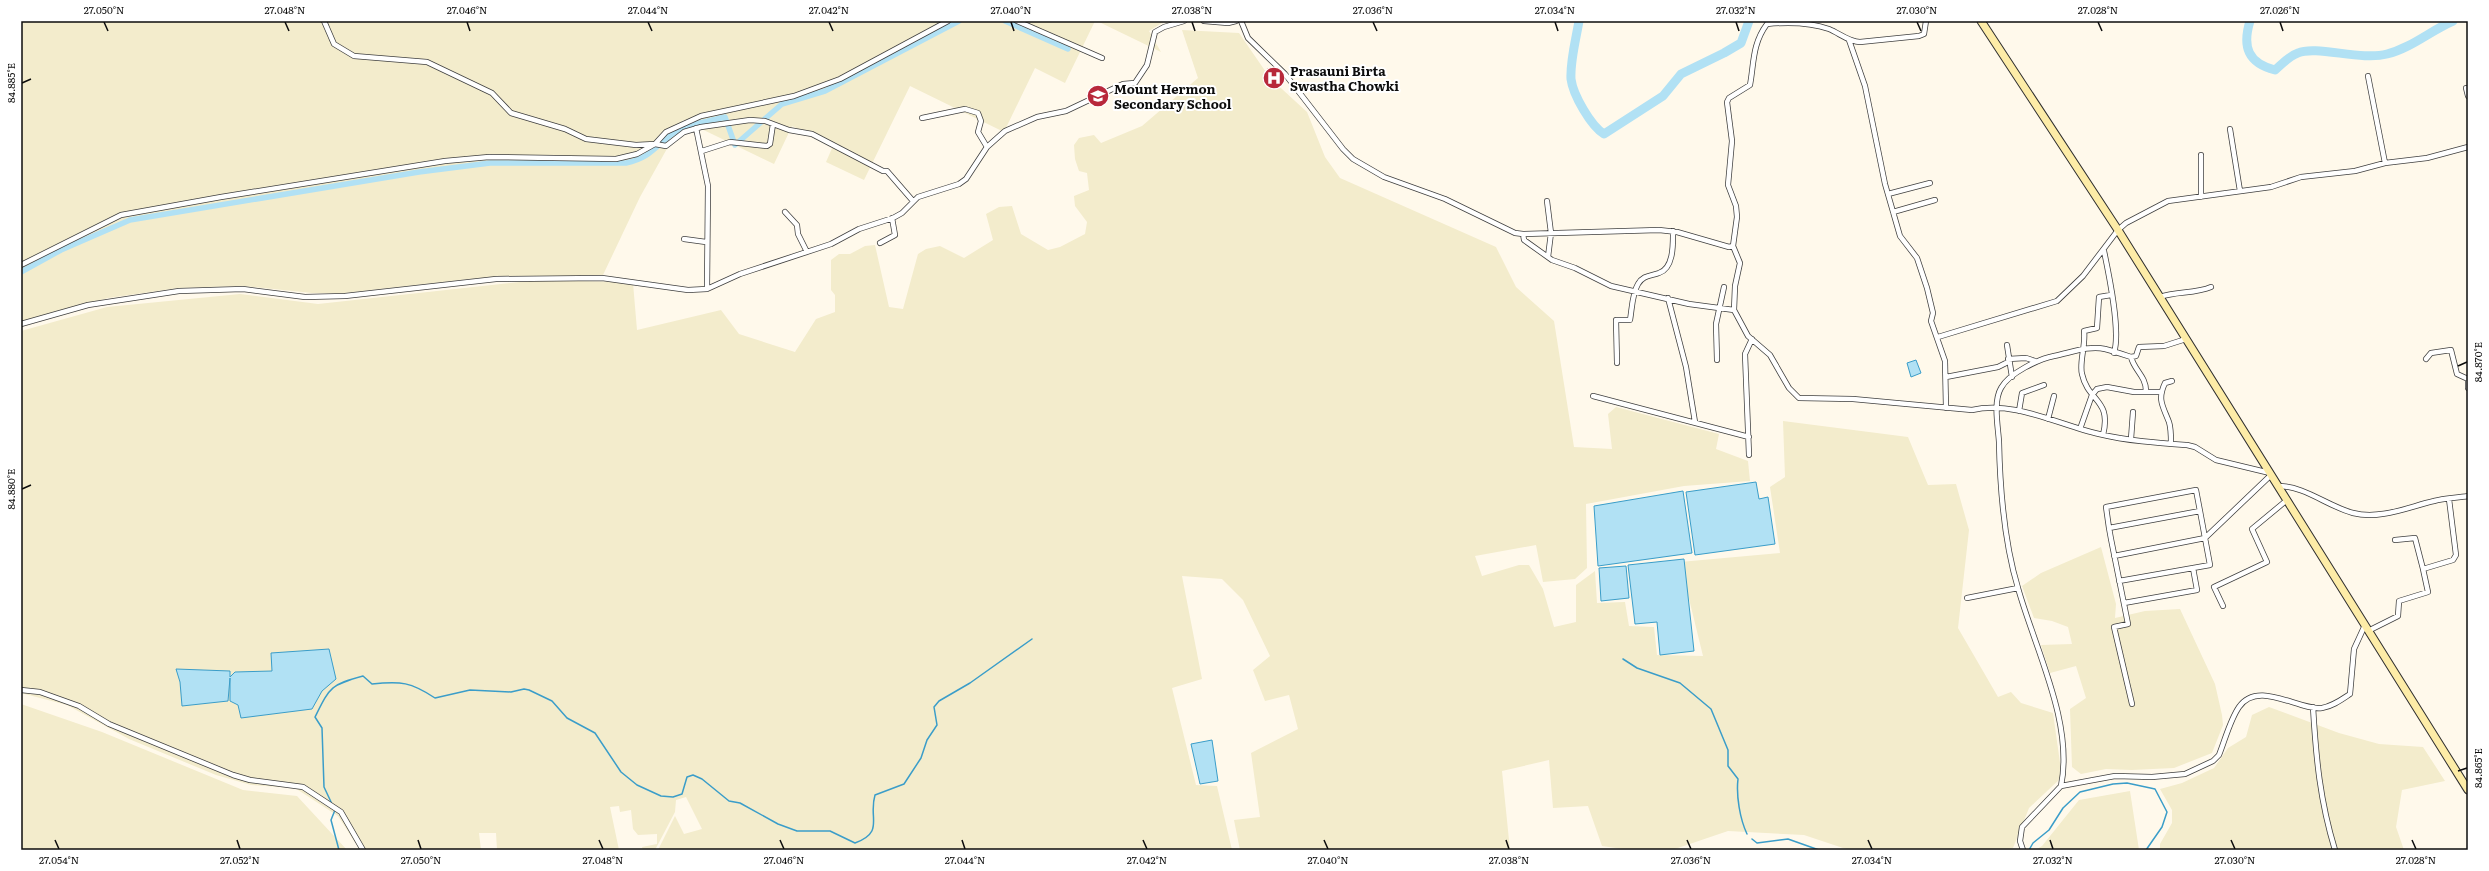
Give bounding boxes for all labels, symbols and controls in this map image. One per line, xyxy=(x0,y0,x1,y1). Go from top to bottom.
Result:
text: 27.050°N xyxy=(84,2,124,17)
text: 27.048°N xyxy=(265,2,305,17)
text: 27.046°N xyxy=(447,2,487,17)
text: 27.044°N xyxy=(628,2,668,17)
text: 27.042°N xyxy=(809,2,849,17)
text: 27.040°N xyxy=(990,2,1032,17)
text: 27.038°N xyxy=(1172,2,1212,17)
text: 27.036°N xyxy=(1353,2,1393,17)
text: 27.034°N xyxy=(1535,2,1575,17)
text: 27.032°N xyxy=(1716,2,1756,17)
text: 27.030°N xyxy=(1897,2,1937,17)
text: 27.028°N xyxy=(2078,2,2118,17)
text: 27.026°N xyxy=(2260,2,2300,17)
place label: Prasauni Birta Swastha Chowki xyxy=(1290,61,1399,95)
text: 84.885°E xyxy=(3,63,18,103)
hospital icon: Prasauni Birta Swastha Chowki xyxy=(1261,65,1287,91)
place label: Mount Hermon Secondary School xyxy=(1114,79,1232,113)
school or university icon: Mount Hermon Secondary School xyxy=(1085,83,1111,109)
text: 84.870°E xyxy=(2470,342,2485,382)
text: 84.880°E xyxy=(3,469,18,509)
text: 84.865°E xyxy=(2470,748,2485,788)
text: 27.054°N xyxy=(39,852,79,867)
text: 27.052°N xyxy=(220,852,260,867)
text: 27.050°N xyxy=(401,852,441,867)
text: 27.048°N xyxy=(583,852,623,867)
text: 27.046°N xyxy=(764,852,804,867)
text: 27.044°N xyxy=(945,852,985,867)
text: 27.042°N xyxy=(1127,852,1167,867)
text: 27.040°N xyxy=(1307,852,1349,867)
text: 27.038°N xyxy=(1489,852,1529,867)
text: 27.036°N xyxy=(1671,852,1711,867)
text: 27.034°N xyxy=(1852,852,1892,867)
text: 27.032°N xyxy=(2033,852,2073,867)
text: 27.030°N xyxy=(2215,852,2255,867)
text: 27.028°N xyxy=(2396,852,2436,867)

